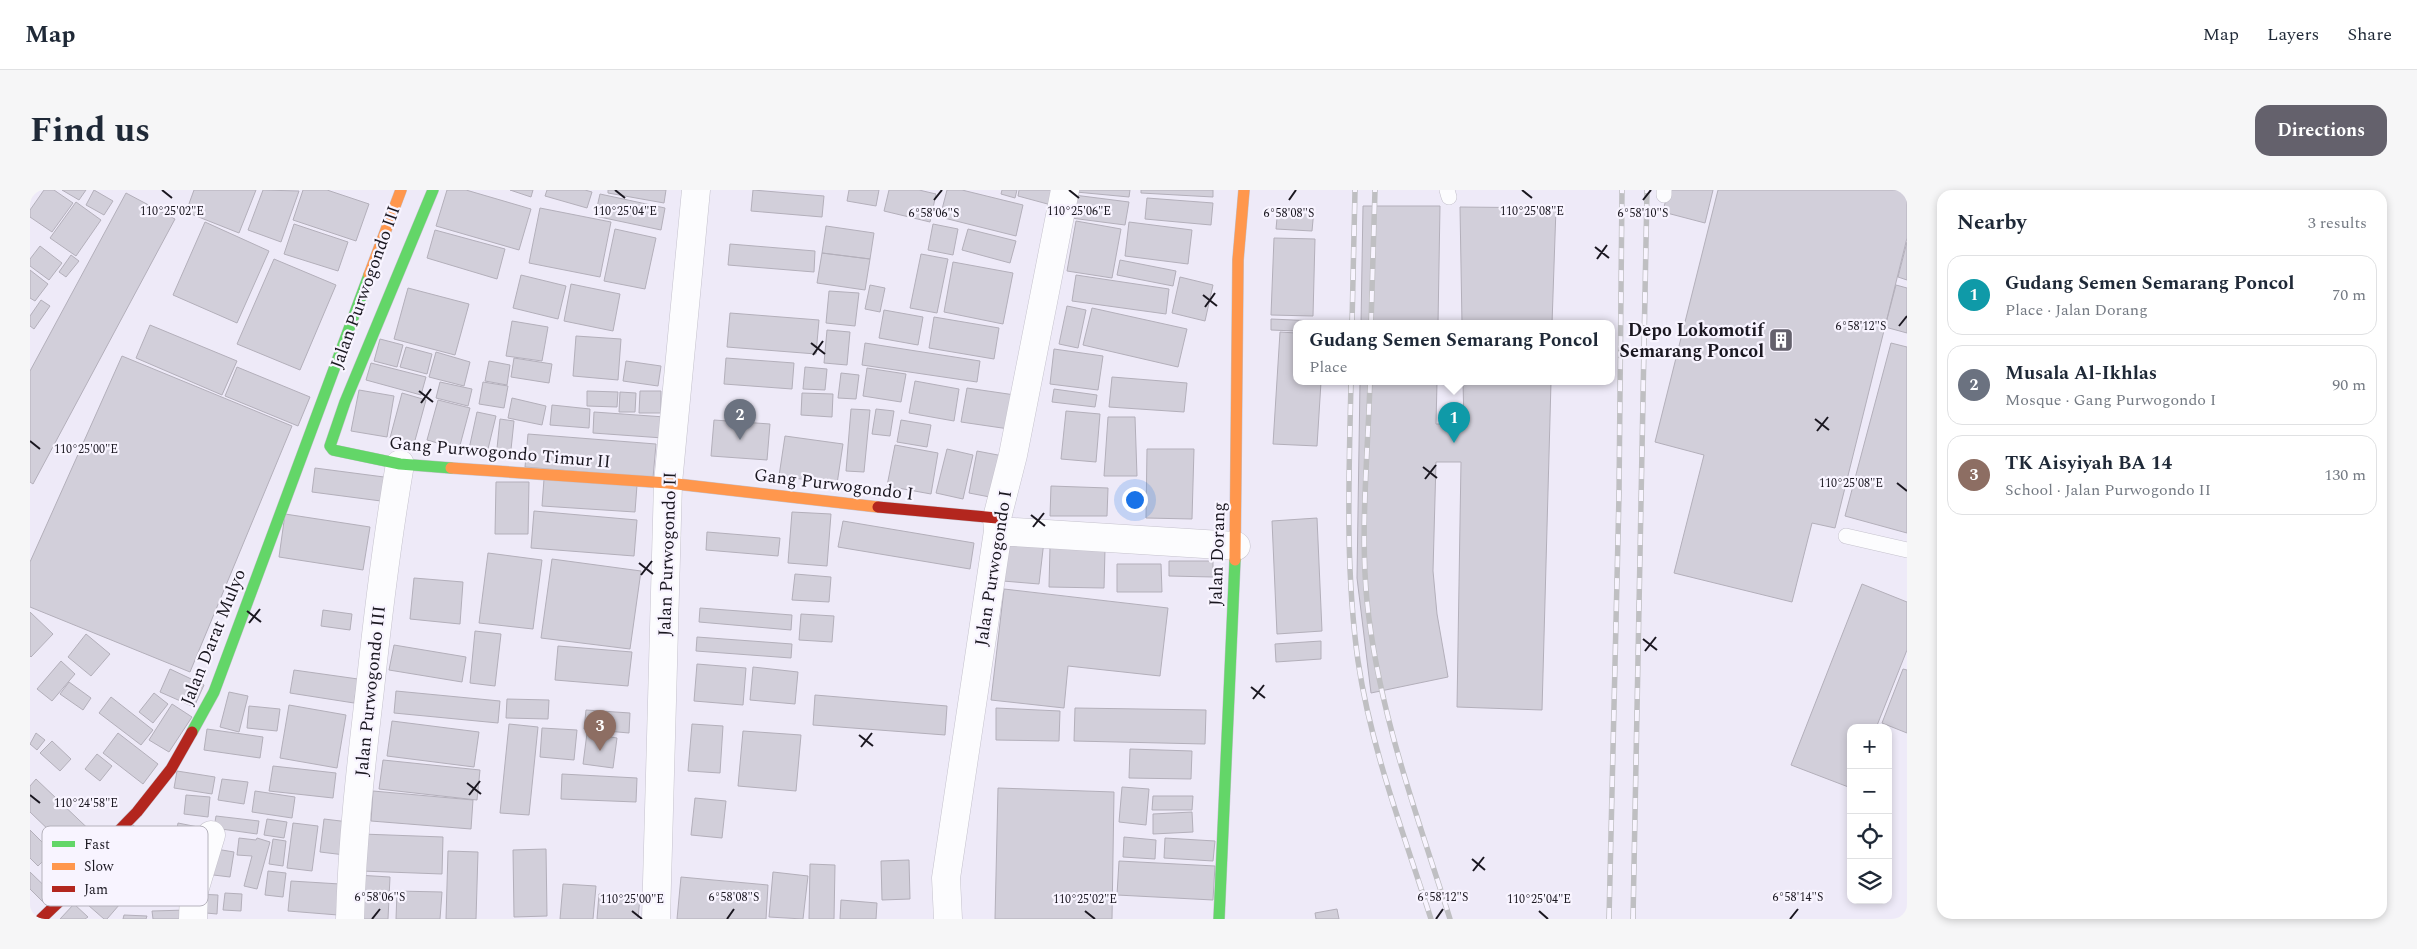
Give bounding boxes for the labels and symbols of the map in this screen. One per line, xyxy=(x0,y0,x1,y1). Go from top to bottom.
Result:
text: 110°25'02"E xyxy=(140,202,204,221)
street label: Jalan Purwogondo III xyxy=(323,202,407,372)
text: 110°25'04"E xyxy=(593,202,657,221)
text: 110°25'06"E xyxy=(1047,202,1111,221)
text: 110°25'08"E xyxy=(1500,202,1564,221)
text: 6°58'06"S xyxy=(909,204,959,223)
text: 6°58'08"S xyxy=(1264,204,1314,223)
text: 6°58'10"S xyxy=(1618,204,1668,223)
place label: Depo Lokomotif Semarang Poncol xyxy=(1619,317,1765,365)
text: 6°58'12"S xyxy=(1836,317,1886,336)
building icon: Depo Lokomotif Semarang Poncol xyxy=(1768,327,1794,353)
pin: 2 xyxy=(724,399,756,440)
pin: 1 xyxy=(1438,402,1470,443)
street label: Gang Purwogondo Timur II xyxy=(388,429,612,476)
text: 110°25'00"E xyxy=(54,440,118,459)
street label: Gang Purwogondo I xyxy=(753,461,915,508)
street label: Jalan Purwogondo II xyxy=(651,471,684,637)
text: 110°25'08"E xyxy=(1819,474,1883,493)
your location xyxy=(1122,487,1148,513)
street label: Jalan Purwogondo I xyxy=(968,488,1019,648)
street label: Jalan Dorang xyxy=(1202,501,1233,607)
street label: Jalan Darat Mulyo xyxy=(174,565,253,709)
street label: Jalan Purwogondo III xyxy=(348,604,393,778)
pin: 3 xyxy=(584,710,616,751)
text: 110°24'58"E xyxy=(54,794,118,813)
legend xyxy=(42,826,208,906)
text: Fast xyxy=(84,834,110,855)
text: Slow xyxy=(84,856,114,877)
text: Jam xyxy=(84,879,108,900)
text: 6°58'06"S xyxy=(355,888,405,907)
text: 6°58'08"S xyxy=(709,888,759,907)
text: 6°58'12"S xyxy=(1418,888,1468,907)
text: 6°58'14"S xyxy=(1773,888,1823,907)
text: 110°25'00"E xyxy=(600,890,664,909)
text: 110°25'02"E xyxy=(1053,890,1117,909)
text: 110°25'04"E xyxy=(1507,890,1571,909)

